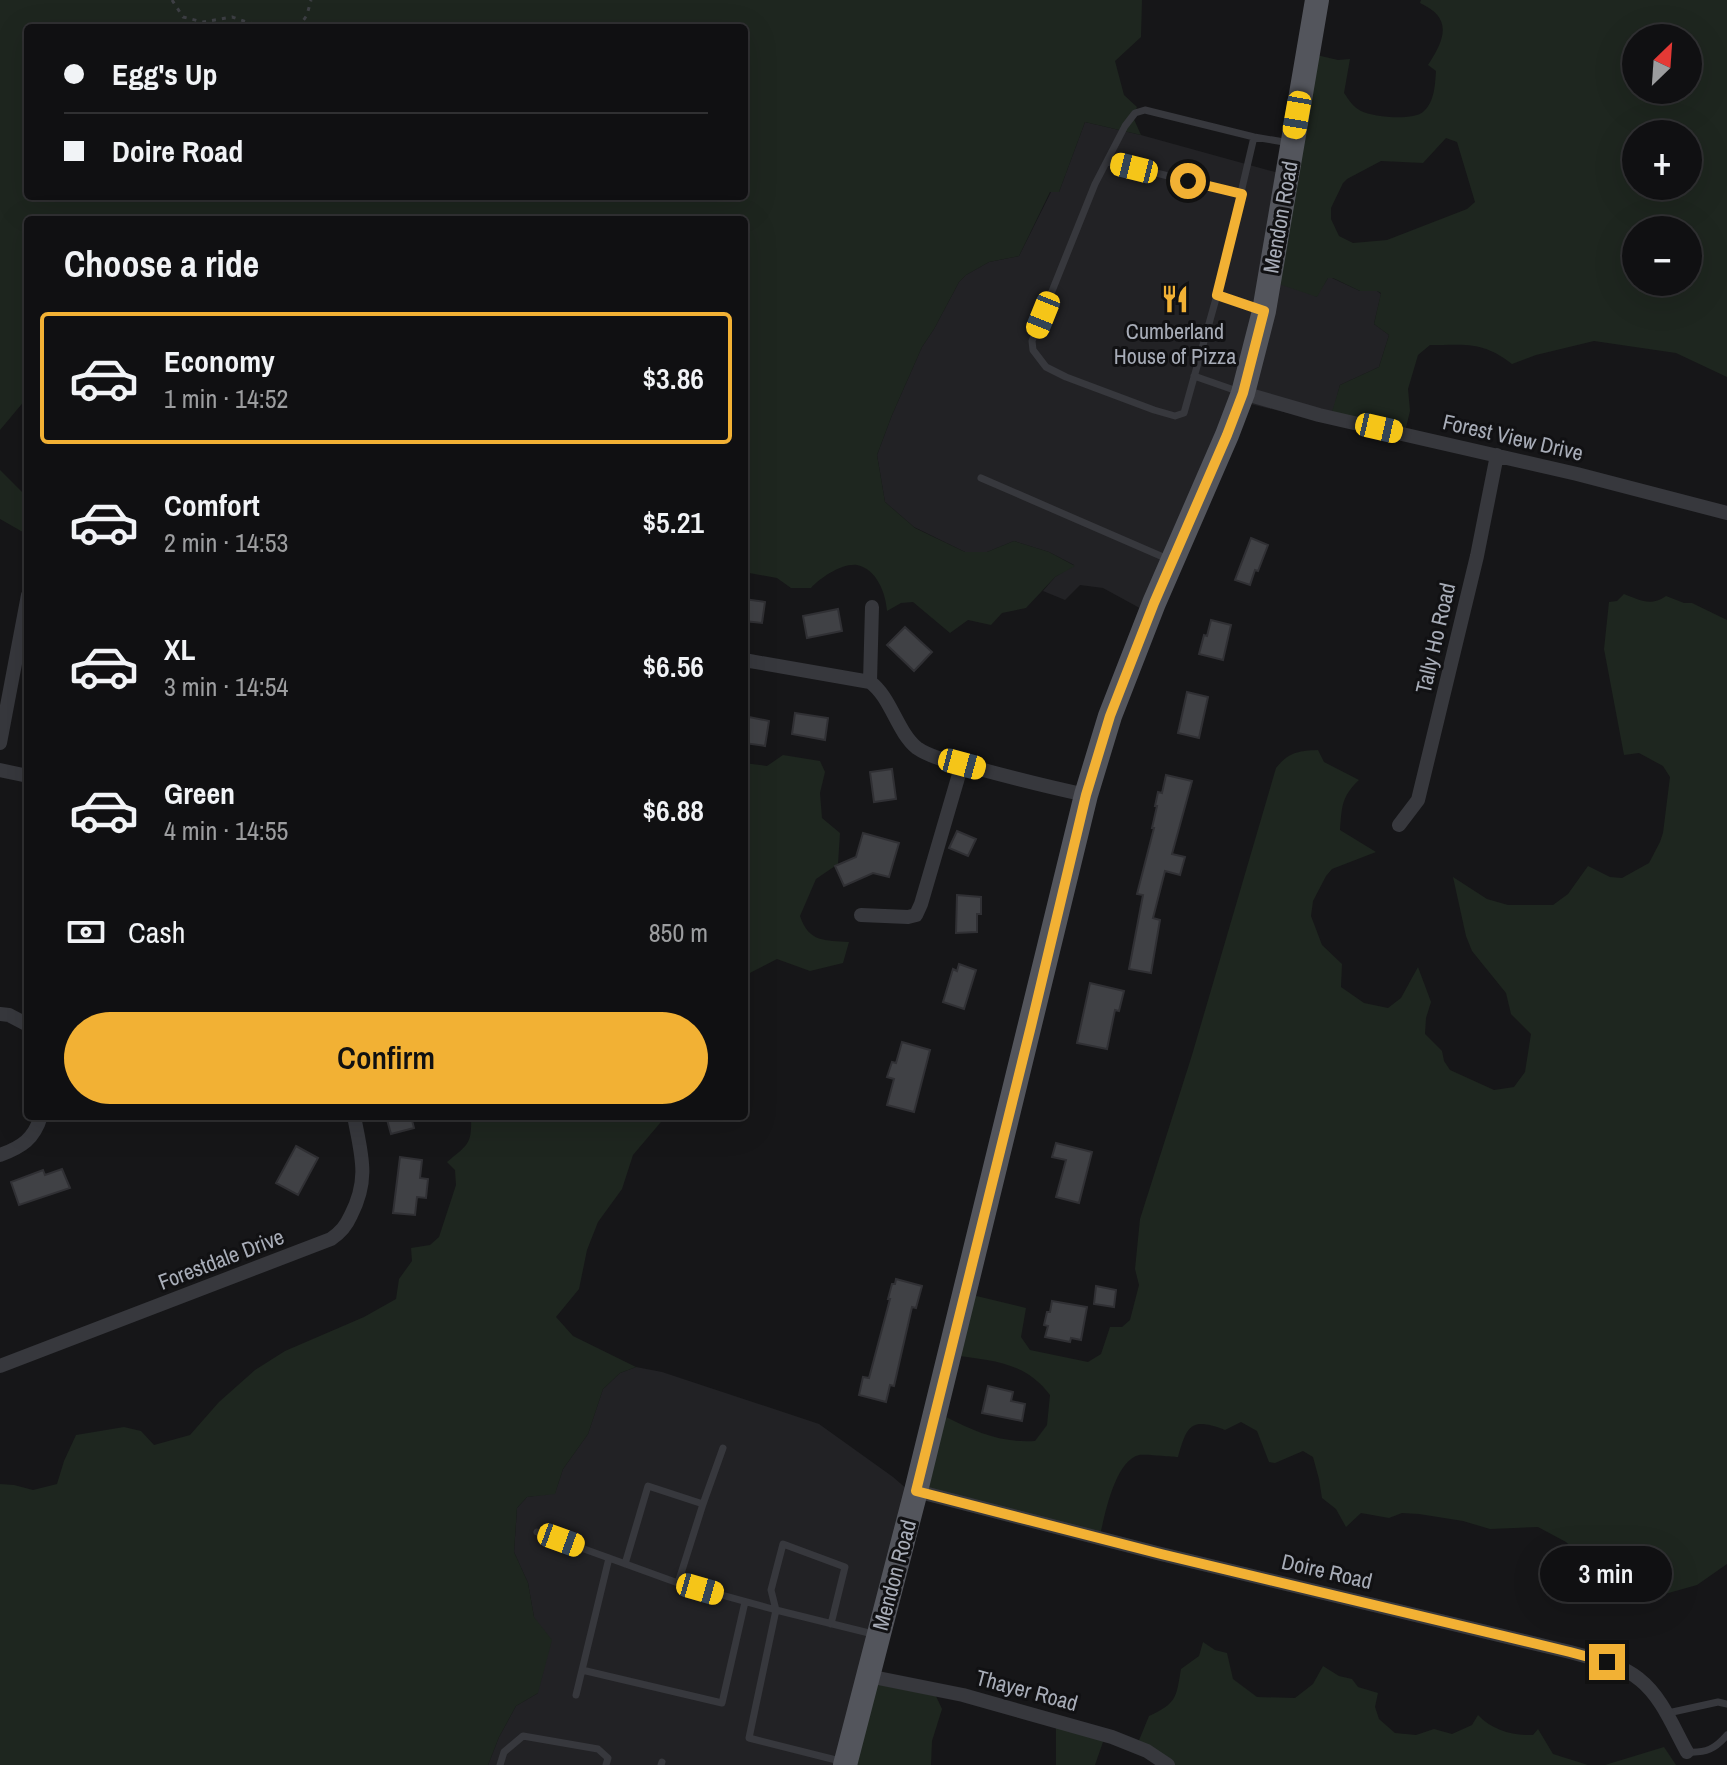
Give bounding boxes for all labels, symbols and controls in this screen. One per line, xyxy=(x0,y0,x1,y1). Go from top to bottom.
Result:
north arrow xyxy=(1622,24,1702,104)
map controls xyxy=(1622,24,1702,296)
text: Egg's Up xyxy=(112,54,218,94)
car xyxy=(1281,89,1313,141)
button: + xyxy=(1622,120,1702,200)
text: Doire Road xyxy=(112,131,243,171)
car xyxy=(1108,151,1160,185)
street label: Mendon Road xyxy=(1255,159,1305,275)
route start xyxy=(1170,163,1206,199)
button: − xyxy=(1622,216,1702,296)
text: Choose a ride xyxy=(64,240,259,288)
restaurant icon: Cumberland House of Pizza xyxy=(1160,284,1190,314)
car xyxy=(1023,288,1063,342)
place label: Cumberland House of Pizza xyxy=(1114,316,1236,371)
text: Economy xyxy=(164,341,275,381)
icon: car xyxy=(68,342,140,414)
text: $3.86 xyxy=(642,358,704,398)
text: 1 min · 14:52 xyxy=(164,381,288,416)
street label: Forest View Drive xyxy=(1440,406,1586,468)
car xyxy=(1353,411,1405,445)
text: Comfort xyxy=(164,485,260,525)
icon: car xyxy=(68,486,140,558)
text: $5.21 xyxy=(642,502,704,542)
text: 2 min · 14:53 xyxy=(164,525,288,560)
street label: Tally Ho Road xyxy=(1408,580,1462,696)
text: XL xyxy=(164,629,195,669)
icon: car xyxy=(68,630,140,702)
text: $6.56 xyxy=(642,646,704,686)
text: 3 min · 14:54 xyxy=(164,669,288,704)
car xyxy=(936,746,988,782)
text: Green xyxy=(164,773,235,813)
icon: car xyxy=(68,774,140,846)
text: $6.88 xyxy=(642,790,704,830)
text: 4 min · 14:55 xyxy=(164,813,288,848)
icon: cash xyxy=(64,910,108,954)
text: Cash xyxy=(128,912,185,952)
text: 850 m xyxy=(649,915,708,950)
button: Confirm xyxy=(64,1012,708,1104)
street label: Forestdale Drive xyxy=(154,1221,288,1297)
street label: Mendon Road xyxy=(865,1516,923,1634)
car xyxy=(534,1521,588,1559)
street label: Doire Road xyxy=(1279,1546,1375,1596)
callout: 3 min xyxy=(1541,1546,1673,1602)
text: 3 min xyxy=(1579,1556,1633,1591)
car xyxy=(674,1571,726,1607)
route end xyxy=(1589,1644,1625,1680)
street label: Thayer Road xyxy=(973,1662,1081,1718)

